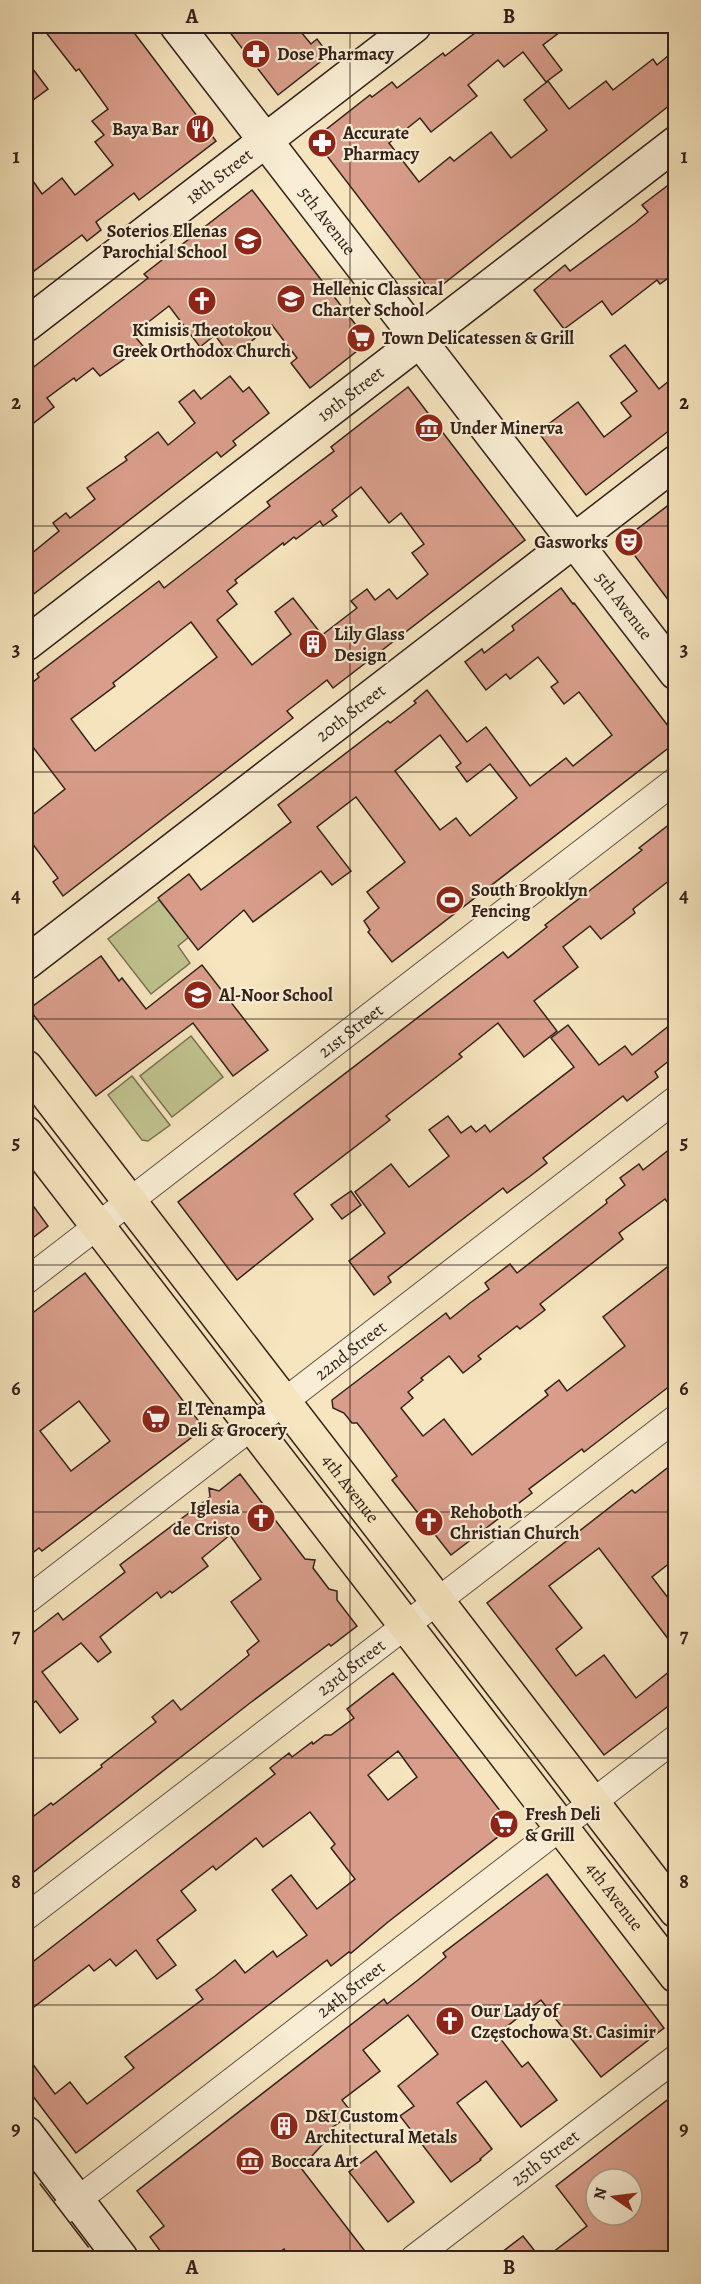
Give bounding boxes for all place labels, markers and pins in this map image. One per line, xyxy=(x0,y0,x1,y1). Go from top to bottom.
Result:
pharmacy icon: Dose Pharmacy xyxy=(240,38,272,70)
place label: Dose Pharmacy xyxy=(277,42,394,66)
restaurant icon: Baya Bar xyxy=(184,113,216,145)
place label: Baya Bar xyxy=(112,117,180,141)
place label: Accurate Pharmacy xyxy=(342,121,420,166)
pharmacy icon: Accurate Pharmacy xyxy=(306,127,338,159)
place label: Soterios Ellenas Parochial School xyxy=(102,219,227,264)
school or university icon: Soterios Ellenas Parochial School xyxy=(232,225,264,257)
place label: Hellenic Classical Charter School xyxy=(312,277,443,322)
school or university icon: Hellenic Classical Charter School xyxy=(275,283,307,315)
church icon: Kimisis Theotokou Greek Orthodox Church xyxy=(186,285,218,317)
place label: Kimisis Theotokou Greek Orthodox Church xyxy=(113,318,291,363)
supermarket icon: Town Delicatessen & Grill xyxy=(345,322,377,354)
place label: Town Delicatessen & Grill xyxy=(382,326,574,350)
museum icon: Under Minerva xyxy=(413,412,445,444)
place label: Under Minerva xyxy=(450,416,564,440)
theatre icon: Gasworks xyxy=(613,526,645,558)
place label: Gasworks xyxy=(534,530,608,554)
place label: Lily Glass Design xyxy=(334,622,405,667)
building icon: Lily Glass Design xyxy=(297,628,329,660)
place label: South Brooklyn Fencing xyxy=(471,878,588,923)
sports icon: South Brooklyn Fencing xyxy=(434,884,466,916)
school or university icon: Al-Noor School xyxy=(182,979,214,1011)
place label: Al-Noor School xyxy=(218,983,333,1007)
place label: El Tenampa Deli & Grocery xyxy=(177,1397,287,1442)
supermarket icon: El Tenampa Deli & Grocery xyxy=(140,1403,172,1435)
place label: Iglesia de Cristo xyxy=(173,1496,240,1541)
place label: Rehoboth Christian Church xyxy=(450,1500,580,1545)
church icon: Iglesia de Cristo xyxy=(245,1502,277,1534)
church icon: Rehoboth Christian Church xyxy=(413,1506,445,1538)
place label: Fresh Deli & Grill xyxy=(525,1802,601,1847)
supermarket icon: Fresh Deli & Grill xyxy=(488,1808,520,1840)
place label: Our Lady of Częstochowa St. Casimir xyxy=(471,1999,657,2044)
church icon: Our Lady of Częstochowa St. Casimir xyxy=(434,2005,466,2037)
place label: D&I Custom Architectural Metals xyxy=(304,2104,457,2149)
building icon: D&I Custom Architectural Metals xyxy=(268,2110,300,2142)
museum icon: Boccara Art xyxy=(234,2145,266,2177)
place label: Boccara Art xyxy=(271,2149,359,2173)

